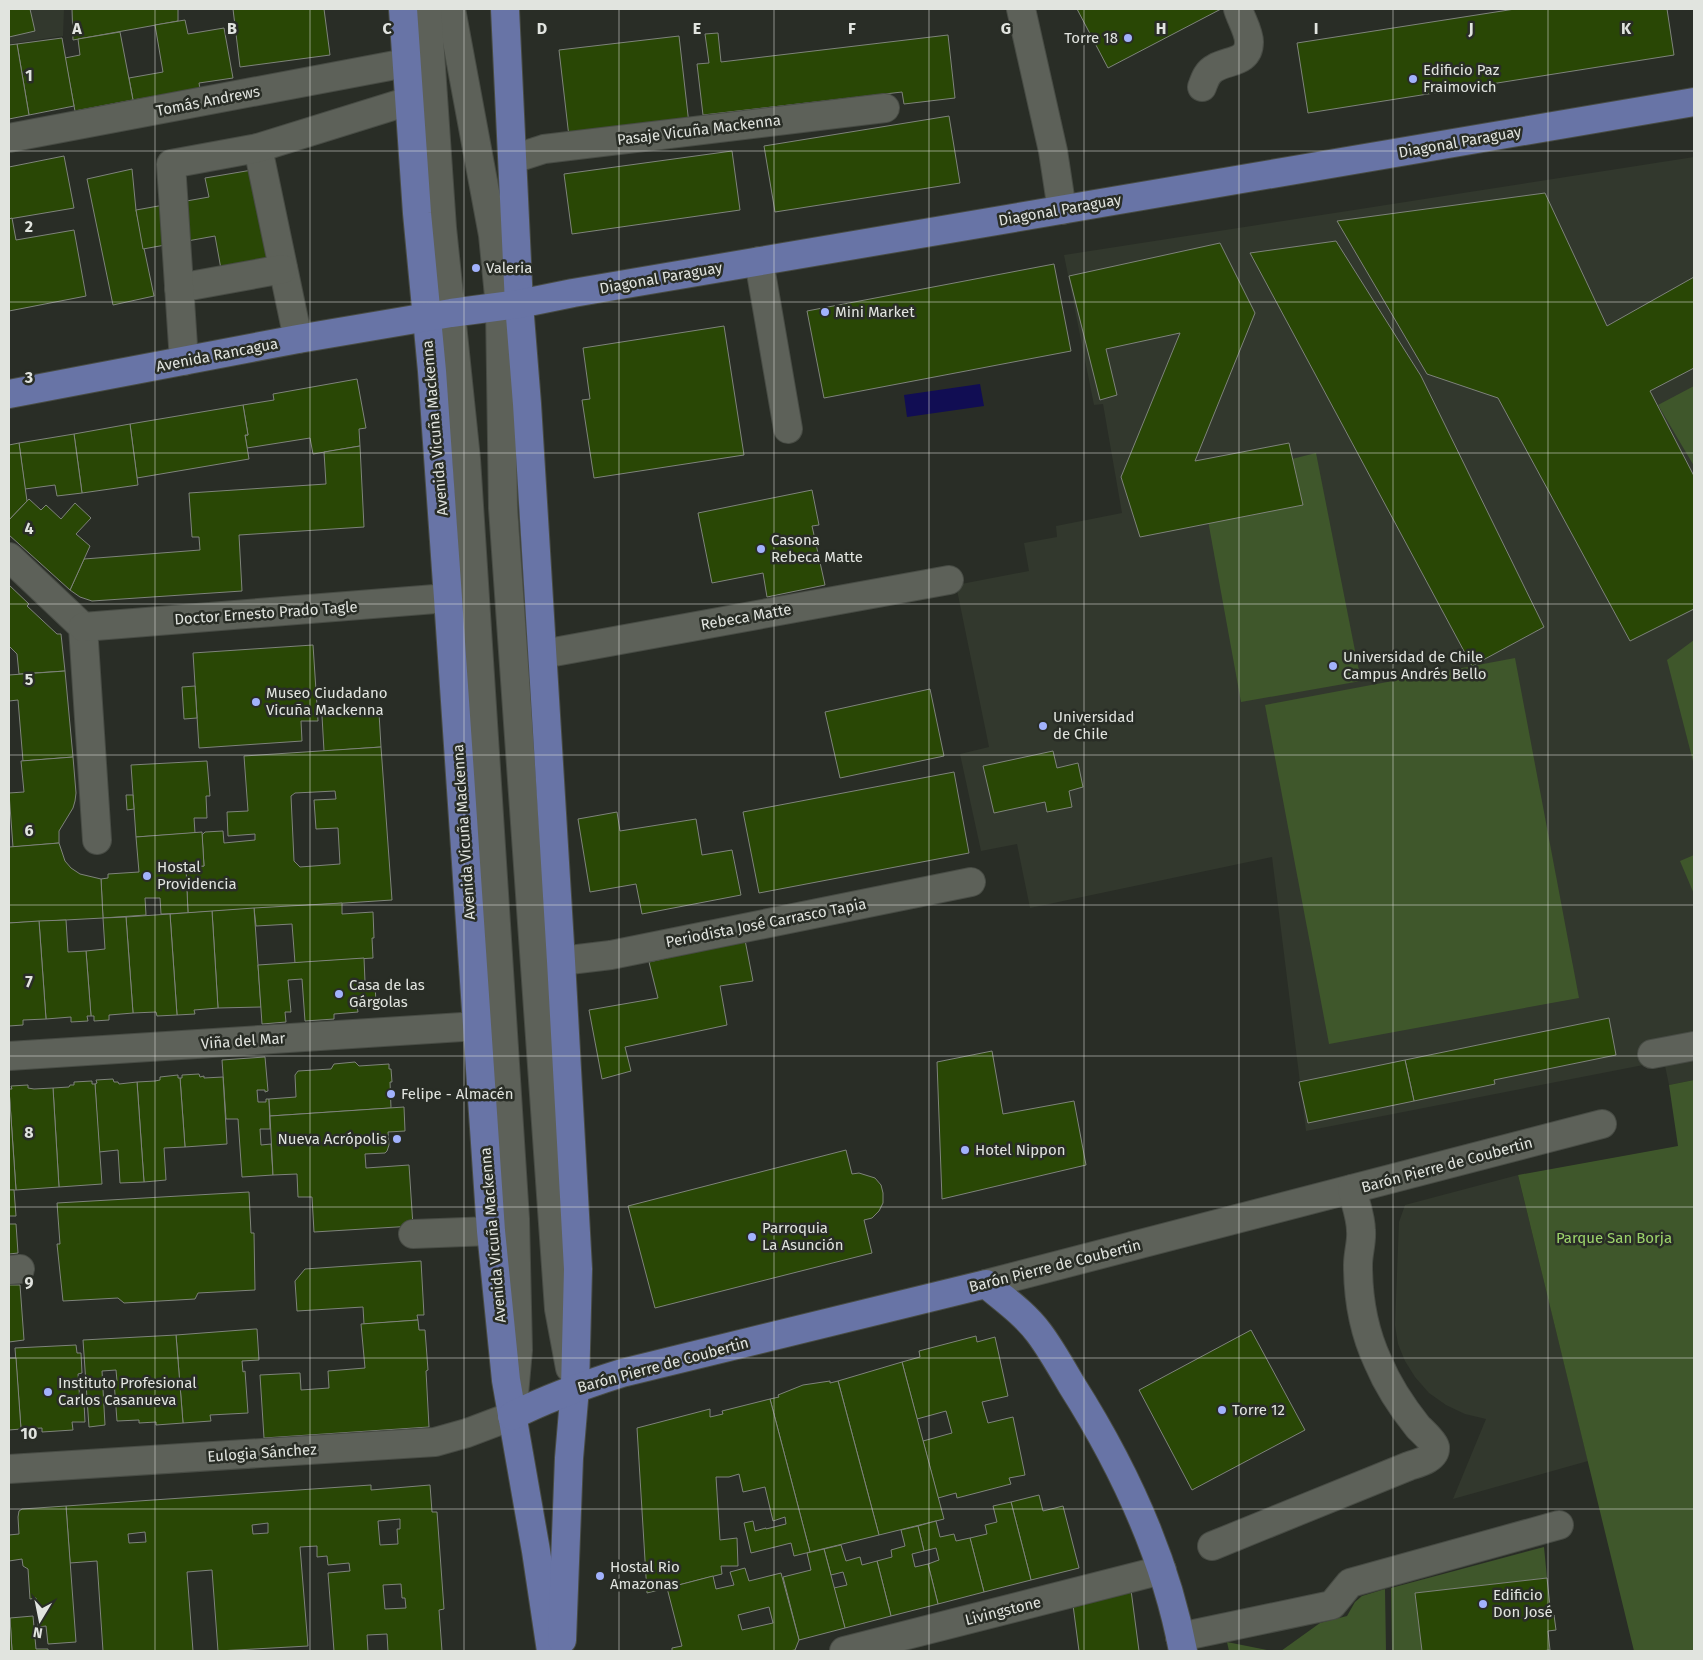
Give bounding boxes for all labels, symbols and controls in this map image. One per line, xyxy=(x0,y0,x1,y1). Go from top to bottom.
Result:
text: A xyxy=(71,19,82,38)
text: B xyxy=(227,19,237,38)
text: C xyxy=(382,19,392,38)
text: D xyxy=(537,19,547,38)
text: E xyxy=(693,19,701,38)
text: F xyxy=(848,19,856,38)
text: G xyxy=(1001,19,1011,38)
text: H xyxy=(1156,19,1166,38)
text: I xyxy=(1314,19,1318,38)
text: J xyxy=(1467,19,1474,38)
text: K xyxy=(1621,19,1632,38)
place label: Torre 18 xyxy=(1064,29,1118,47)
marker: Torre 18 xyxy=(1122,32,1134,44)
place label: Edificio Paz Fraimovich xyxy=(1423,61,1500,96)
text: 1 xyxy=(25,66,33,85)
marker: Edificio Paz Fraimovich xyxy=(1407,73,1419,85)
street label: Tomás Andrews xyxy=(155,82,261,120)
street label: Pasaje Vicuña Mackenna xyxy=(616,111,782,149)
street label: Diagonal Paraguay xyxy=(1397,122,1523,162)
street label: Diagonal Paraguay xyxy=(997,190,1123,230)
text: 2 xyxy=(25,217,33,236)
street label: Diagonal Paraguay xyxy=(598,258,724,298)
place label: Valeria xyxy=(486,259,532,277)
marker: Valeria xyxy=(470,262,482,274)
place label: Mini Market xyxy=(835,303,915,321)
marker: Mini Market xyxy=(819,306,831,318)
street label: Avenida Rancagua xyxy=(155,334,279,376)
street label: Avenida Vicuña Mackenna xyxy=(418,340,452,516)
text: 3 xyxy=(24,368,33,387)
text: 4 xyxy=(24,519,34,538)
place label: Casona Rebeca Matte xyxy=(771,531,863,566)
marker: Casona Rebeca Matte xyxy=(755,543,767,555)
street label: Doctor Ernesto Prado Tagle xyxy=(174,598,358,628)
street label: Rebeca Matte xyxy=(699,600,793,634)
place label: Universidad de Chile Campus Andrés Bello xyxy=(1343,648,1487,683)
marker: Universidad de Chile Campus Andrés Bello xyxy=(1327,660,1339,672)
text: 5 xyxy=(25,670,34,689)
place label: Museo Ciudadano Vicuña Mackenna xyxy=(266,684,388,719)
marker: Museo Ciudadano Vicuña Mackenna xyxy=(250,696,262,708)
place label: Universidad de Chile xyxy=(1053,708,1134,743)
marker: Universidad de Chile xyxy=(1037,720,1049,732)
street label: Avenida Vicuña Mackenna xyxy=(449,744,479,920)
text: 6 xyxy=(24,821,34,840)
place label: Hostal Providencia xyxy=(157,858,237,893)
marker: Hostal Providencia xyxy=(141,870,153,882)
street label: Periodista José Carrasco Tapia xyxy=(664,895,868,951)
text: 7 xyxy=(25,972,33,991)
place label: Casa de las Gárgolas xyxy=(349,976,425,1011)
marker: Casa de las Gárgolas xyxy=(333,988,345,1000)
street label: Viña del Mar xyxy=(200,1029,286,1053)
place label: Felipe - Almacén xyxy=(401,1085,514,1103)
marker: Felipe - Almacén xyxy=(385,1088,397,1100)
text: 8 xyxy=(24,1123,34,1142)
place label: Nueva Acrópolis xyxy=(277,1130,387,1148)
marker: Nueva Acrópolis xyxy=(391,1133,403,1145)
street label: Barón Pierre de Coubertin xyxy=(1359,1133,1535,1197)
place label: Hotel Nippon xyxy=(975,1141,1066,1159)
marker: Hotel Nippon xyxy=(959,1144,971,1156)
street label: Avenida Vicuña Mackenna xyxy=(476,1147,510,1323)
place label: Parroquia La Asunción xyxy=(762,1219,844,1254)
park label: Parque San Borja xyxy=(1556,1229,1672,1247)
marker: Parroquia La Asunción xyxy=(746,1231,758,1243)
street label: Barón Pierre de Coubertin xyxy=(967,1236,1143,1296)
text: 9 xyxy=(25,1273,34,1292)
street label: Barón Pierre de Coubertin xyxy=(575,1333,751,1397)
place label: Instituto Profesional Carlos Casanueva xyxy=(58,1374,197,1409)
marker: Instituto Profesional Carlos Casanueva xyxy=(42,1386,54,1398)
place label: Torre 12 xyxy=(1232,1401,1285,1419)
marker: Torre 12 xyxy=(1216,1404,1228,1416)
text: 10 xyxy=(21,1424,37,1443)
street label: Eulogia Sánchez xyxy=(207,1440,318,1466)
place label: Hostal Rio Amazonas xyxy=(610,1558,680,1593)
marker: Hostal Rio Amazonas xyxy=(594,1570,606,1582)
place label: Edificio Don José xyxy=(1493,1586,1553,1621)
street label: Livingstone xyxy=(963,1593,1043,1629)
north arrow xyxy=(15,1595,65,1645)
marker: Edificio Don José xyxy=(1477,1598,1489,1610)
text: N xyxy=(32,1623,44,1641)

